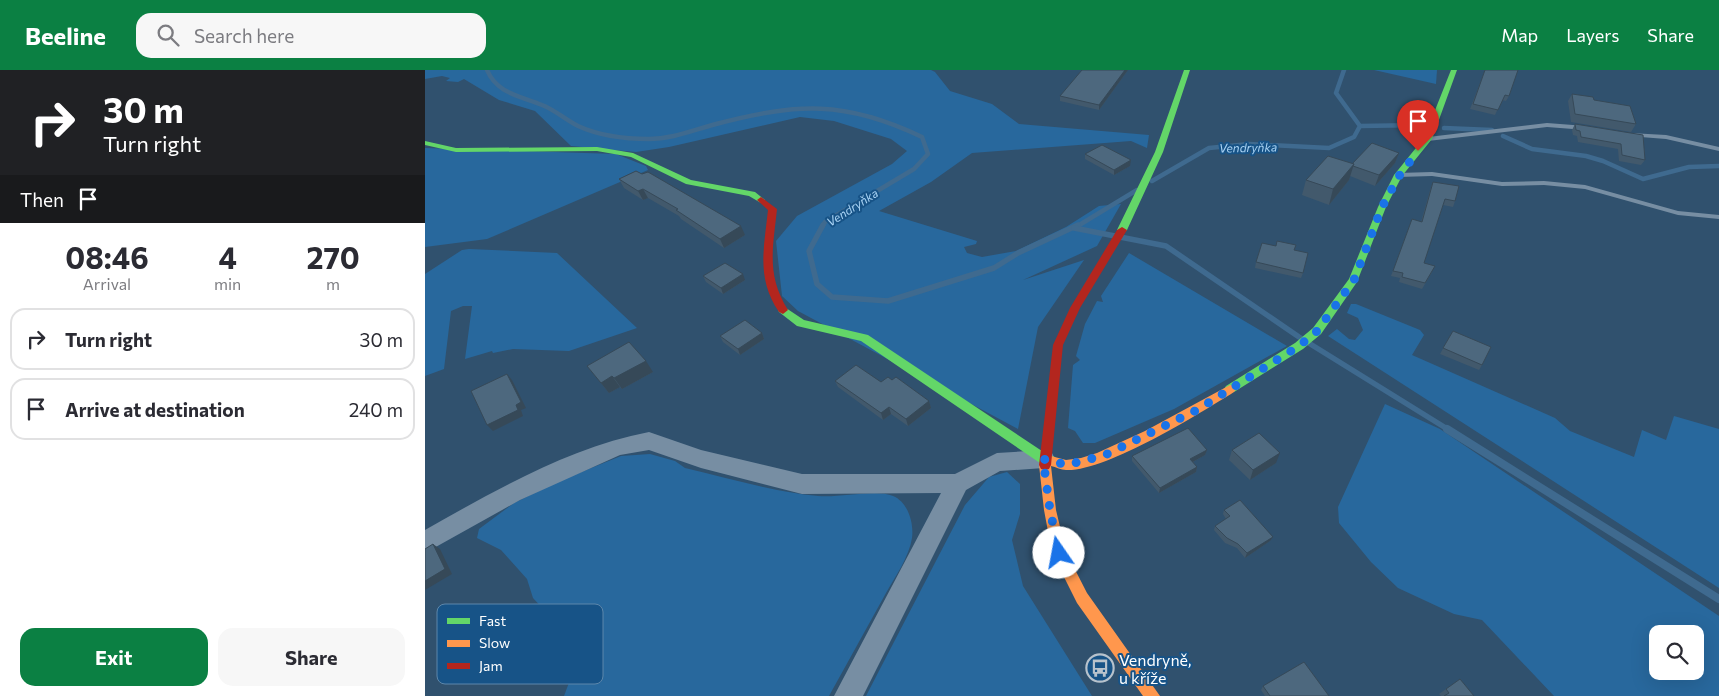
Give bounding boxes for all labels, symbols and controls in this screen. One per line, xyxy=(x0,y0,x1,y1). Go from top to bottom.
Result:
search box xyxy=(136,13,486,58)
text: Beeline xyxy=(25,21,106,50)
icon: search xyxy=(154,21,182,49)
text: Search here xyxy=(194,24,294,47)
text: Map xyxy=(1501,24,1538,46)
text: Layers xyxy=(1566,24,1619,46)
text: Share xyxy=(1647,24,1694,46)
text: 30 m xyxy=(103,87,184,130)
icon: right xyxy=(20,90,85,155)
pin xyxy=(1397,100,1439,151)
icon: arrive xyxy=(1404,107,1432,135)
text: Turn right xyxy=(103,130,201,157)
water label: Vendryňka xyxy=(1219,139,1277,155)
icon: arrive xyxy=(74,185,102,213)
water label: Vendryňka xyxy=(824,185,880,229)
text: Then xyxy=(20,188,64,211)
text: 08:46 xyxy=(65,238,149,275)
text: 4 xyxy=(218,238,237,275)
text: 270 xyxy=(307,238,360,275)
text: Arrival xyxy=(83,274,131,293)
text: min xyxy=(214,274,241,293)
text: m xyxy=(326,274,340,293)
icon: right xyxy=(22,325,50,353)
text: Turn right xyxy=(65,328,152,351)
text: 30 m xyxy=(360,328,403,351)
icon: arrive xyxy=(22,395,50,423)
text: Arrive at destination xyxy=(65,398,245,421)
text: 240 m xyxy=(349,398,403,421)
position arrow xyxy=(1032,526,1084,578)
legend xyxy=(437,604,603,684)
text: Fast xyxy=(479,612,506,629)
map controls xyxy=(1649,625,1704,680)
button: search xyxy=(1649,625,1704,680)
button: Exit xyxy=(20,628,208,686)
button: Share xyxy=(218,628,405,686)
text: Slow xyxy=(479,634,510,651)
place label: Vendryně, u kříže xyxy=(1119,650,1192,687)
bus stop icon: Vendryně, u kříže xyxy=(1085,653,1115,683)
text: Jam xyxy=(479,657,503,674)

